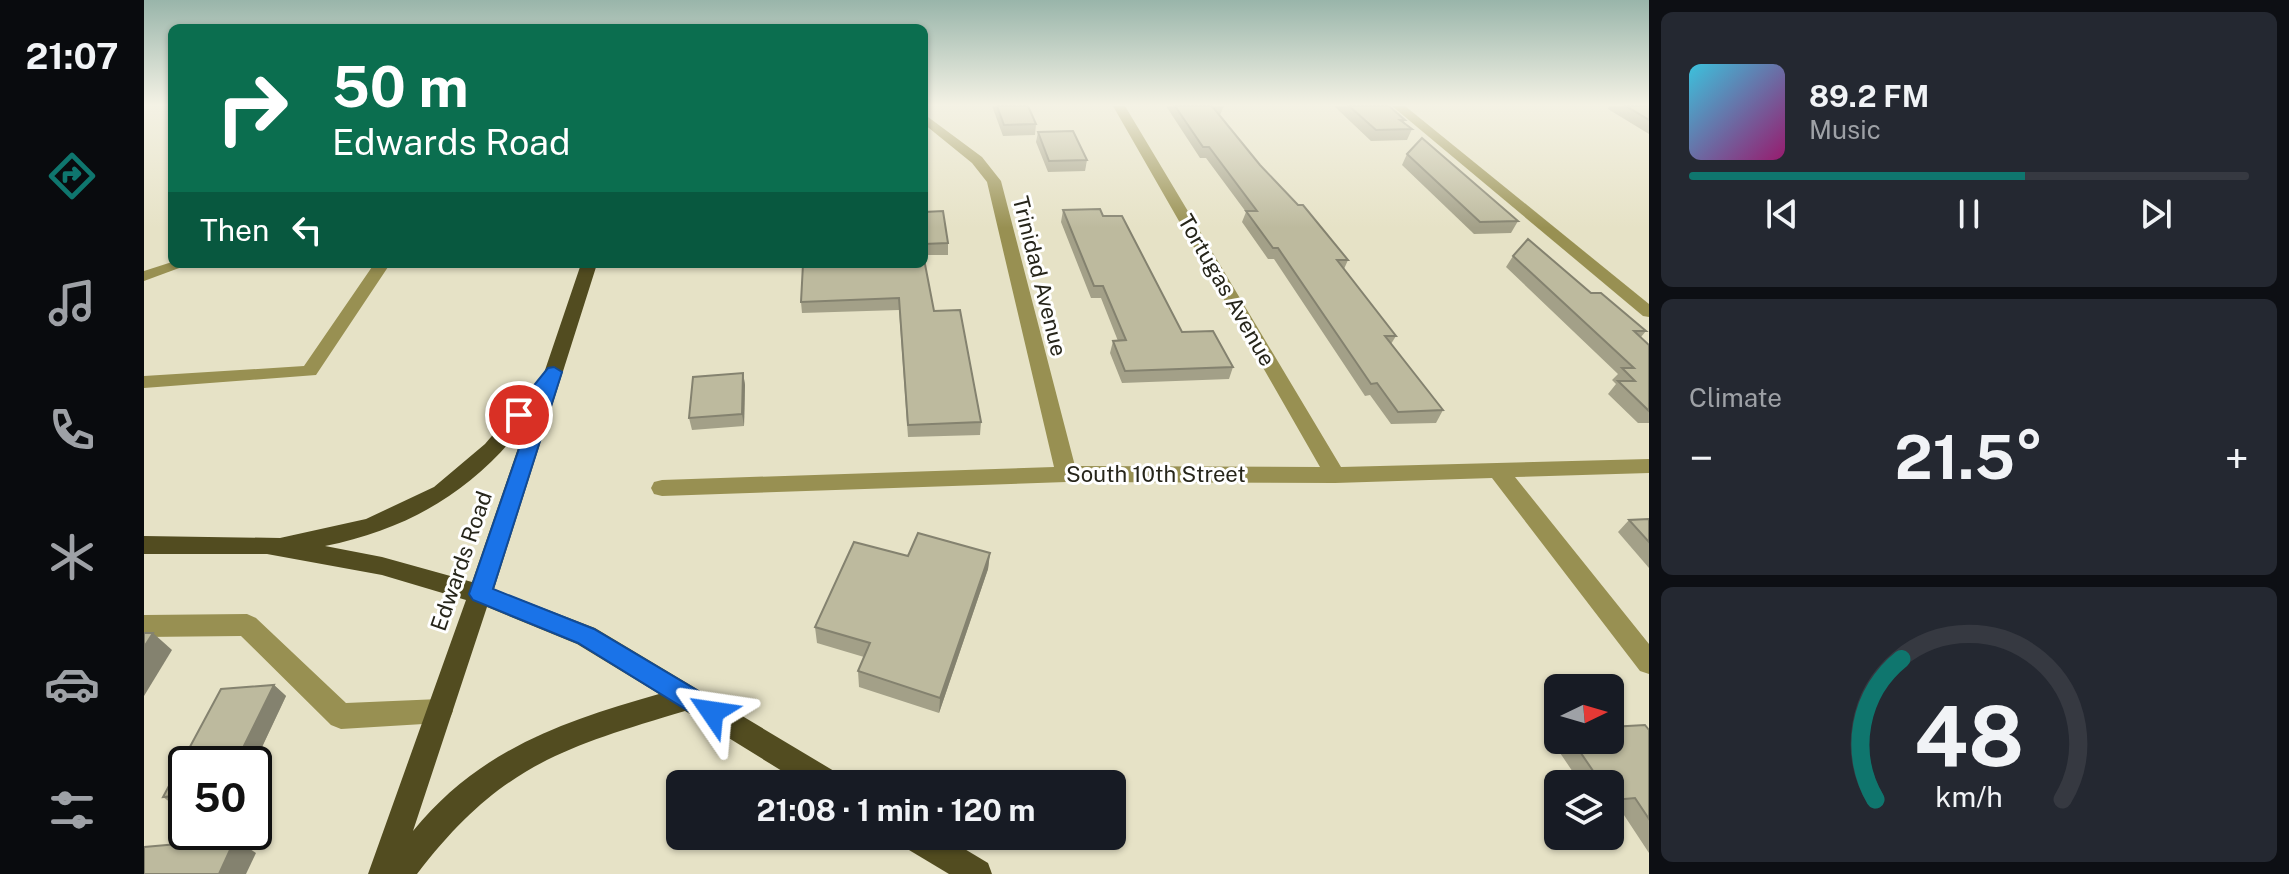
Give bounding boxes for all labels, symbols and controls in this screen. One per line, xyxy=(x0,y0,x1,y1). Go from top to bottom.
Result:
text: 21:07 xyxy=(25,35,119,77)
text: 50 m xyxy=(332,54,469,120)
icon: right xyxy=(200,56,304,160)
text: 89.2 FM xyxy=(1809,78,1929,114)
text: Music xyxy=(1809,114,1881,145)
text: Edwards Road xyxy=(332,121,571,163)
icon: directions xyxy=(44,148,100,204)
icon: previous xyxy=(1760,192,1804,236)
icon: pause xyxy=(1947,192,1991,236)
icon: next xyxy=(2134,192,2178,236)
street label: Trinidad Avenue xyxy=(1008,193,1072,359)
icon: left xyxy=(285,208,329,252)
street label: Tortugas Avenue xyxy=(1173,210,1281,370)
text: Then xyxy=(200,212,269,248)
icon: music xyxy=(44,275,100,331)
pin xyxy=(485,381,553,449)
text: Climate xyxy=(1689,382,1782,413)
icon: arrive xyxy=(497,393,541,437)
icon: phone xyxy=(44,402,100,458)
text: 21.5° xyxy=(1895,422,2043,493)
text: − xyxy=(1689,432,1713,484)
text: + xyxy=(2225,432,2249,484)
street label: South 10th Street xyxy=(1066,461,1246,487)
street label: Edwards Road xyxy=(425,488,497,634)
icon: climate xyxy=(44,529,100,585)
icon: car xyxy=(44,656,100,712)
position arrow xyxy=(670,670,754,754)
north arrow xyxy=(1544,674,1624,754)
map controls xyxy=(1544,674,1624,850)
text: 48 xyxy=(1914,687,2024,785)
speed limit sign: 50 xyxy=(168,746,272,850)
button: layers xyxy=(1544,770,1624,850)
text: km/h xyxy=(1935,781,2003,814)
icon: filters xyxy=(44,782,100,838)
text: 21:08 · 1 min · 120 m xyxy=(757,792,1035,828)

